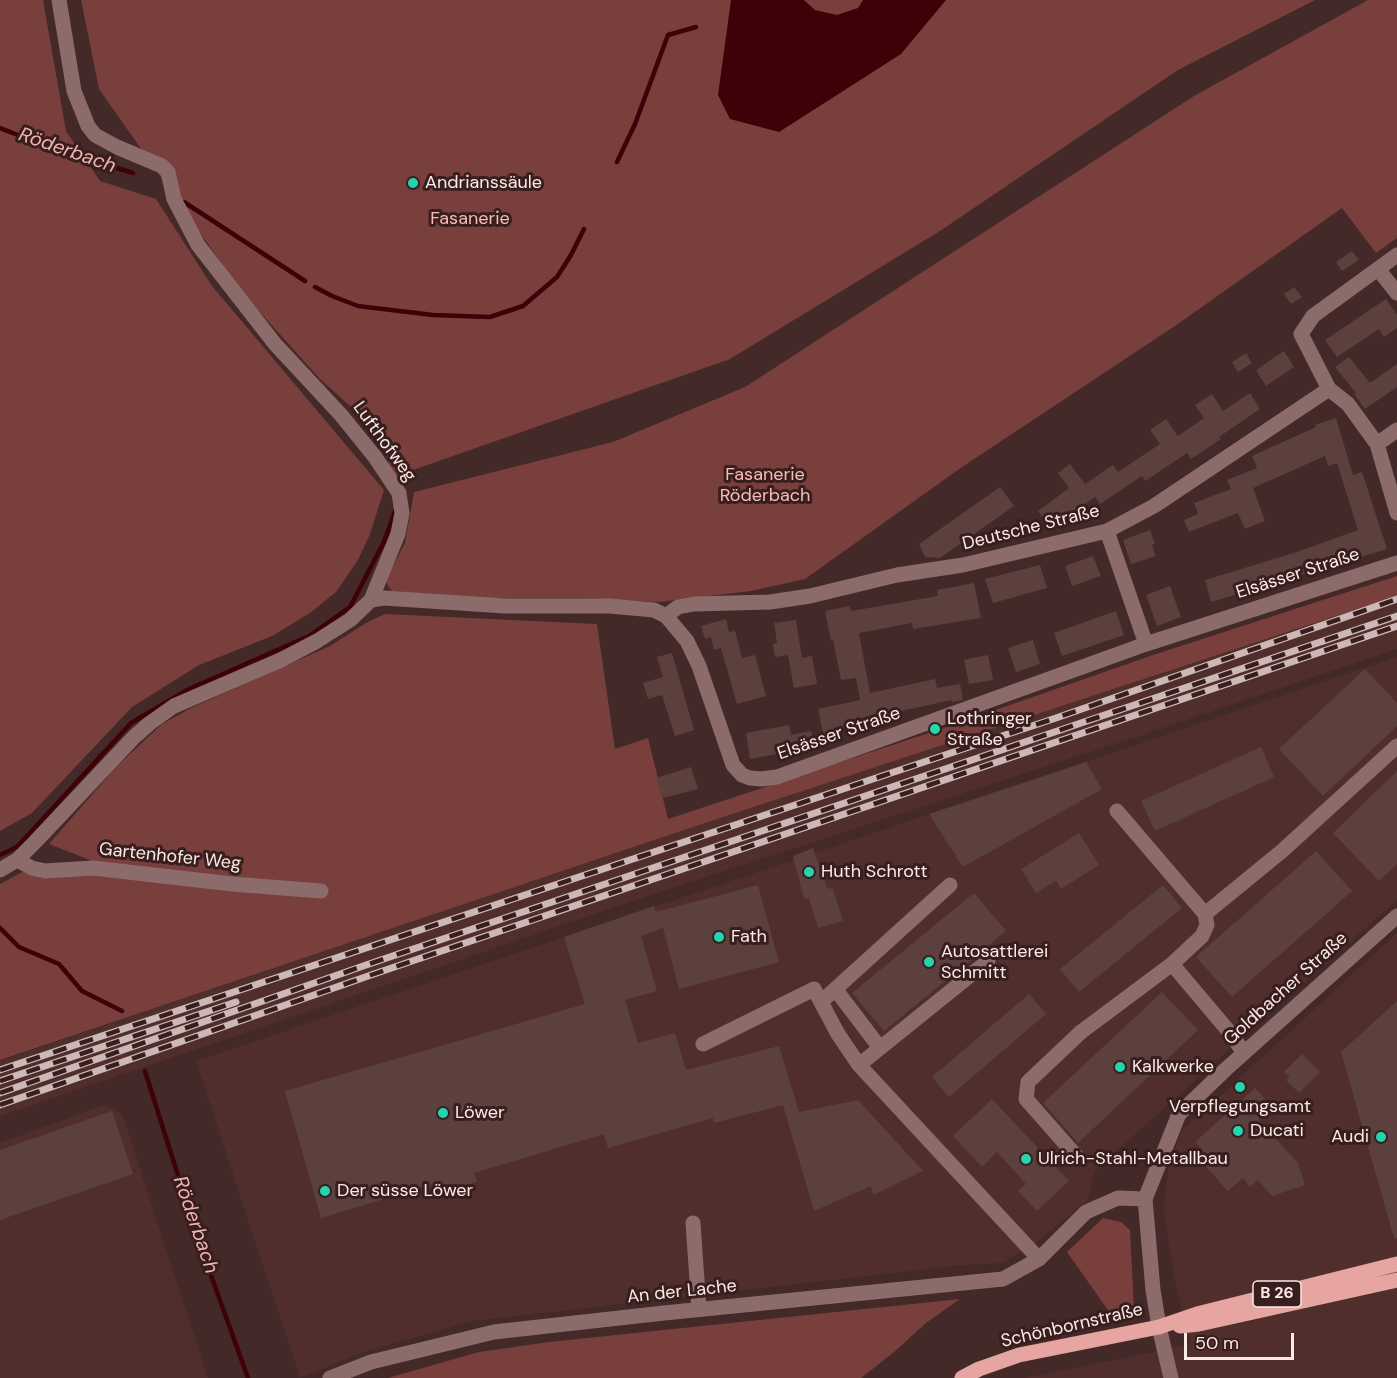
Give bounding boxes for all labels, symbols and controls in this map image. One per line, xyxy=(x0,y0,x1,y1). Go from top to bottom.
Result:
water label: Röderbach xyxy=(15,123,119,179)
place label: Andrianssäule xyxy=(425,172,542,194)
marker: Andrianssäule xyxy=(406,176,420,190)
park label: Fasanerie xyxy=(430,208,510,230)
street label: Lufthofweg xyxy=(348,398,420,486)
park label: Fasanerie Röderbach xyxy=(720,464,810,506)
street label: Deutsche Straße xyxy=(960,501,1102,555)
street label: Elsässer Straße xyxy=(1234,544,1362,604)
street label: Elsässer Straße xyxy=(775,703,903,765)
place label: Lothringer Straße xyxy=(947,708,1032,750)
marker: Lothringer Straße xyxy=(928,722,942,736)
street label: Gartenhofer Weg xyxy=(98,839,242,875)
place label: Huth Schrott xyxy=(821,861,928,883)
marker: Huth Schrott xyxy=(802,865,816,879)
place label: Fath xyxy=(731,926,767,948)
street label: Goldbacher Straße xyxy=(1220,928,1352,1050)
marker: Fath xyxy=(712,930,726,944)
place label: Autosattlerei Schmitt xyxy=(941,941,1048,984)
marker: Autosattlerei Schmitt xyxy=(922,955,936,969)
place label: Kalkwerke xyxy=(1132,1056,1214,1078)
marker: Kalkwerke xyxy=(1113,1060,1127,1074)
marker: Verpflegungsamt xyxy=(1233,1080,1247,1094)
place label: Verpflegungsamt xyxy=(1169,1096,1311,1118)
place label: Löwer xyxy=(455,1102,505,1124)
marker: Löwer xyxy=(436,1106,450,1120)
place label: Ducati xyxy=(1250,1120,1304,1142)
marker: Ducati xyxy=(1231,1124,1245,1138)
place label: Audi xyxy=(1331,1126,1369,1148)
marker: Audi xyxy=(1374,1130,1388,1144)
place label: Ulrich-Stahl-Metallbau xyxy=(1038,1148,1228,1170)
marker: Ulrich-Stahl-Metallbau xyxy=(1019,1152,1033,1166)
water label: Röderbach xyxy=(167,1173,223,1277)
place label: Der süsse Löwer xyxy=(337,1180,473,1202)
marker: Der süsse Löwer xyxy=(318,1184,332,1198)
street label: An der Lache xyxy=(626,1276,738,1308)
road number: B 26 xyxy=(1253,1281,1301,1307)
street label: Schönbornstraße xyxy=(999,1299,1145,1353)
scale bar xyxy=(1187,1321,1296,1359)
text: 50 m xyxy=(1195,1331,1239,1355)

